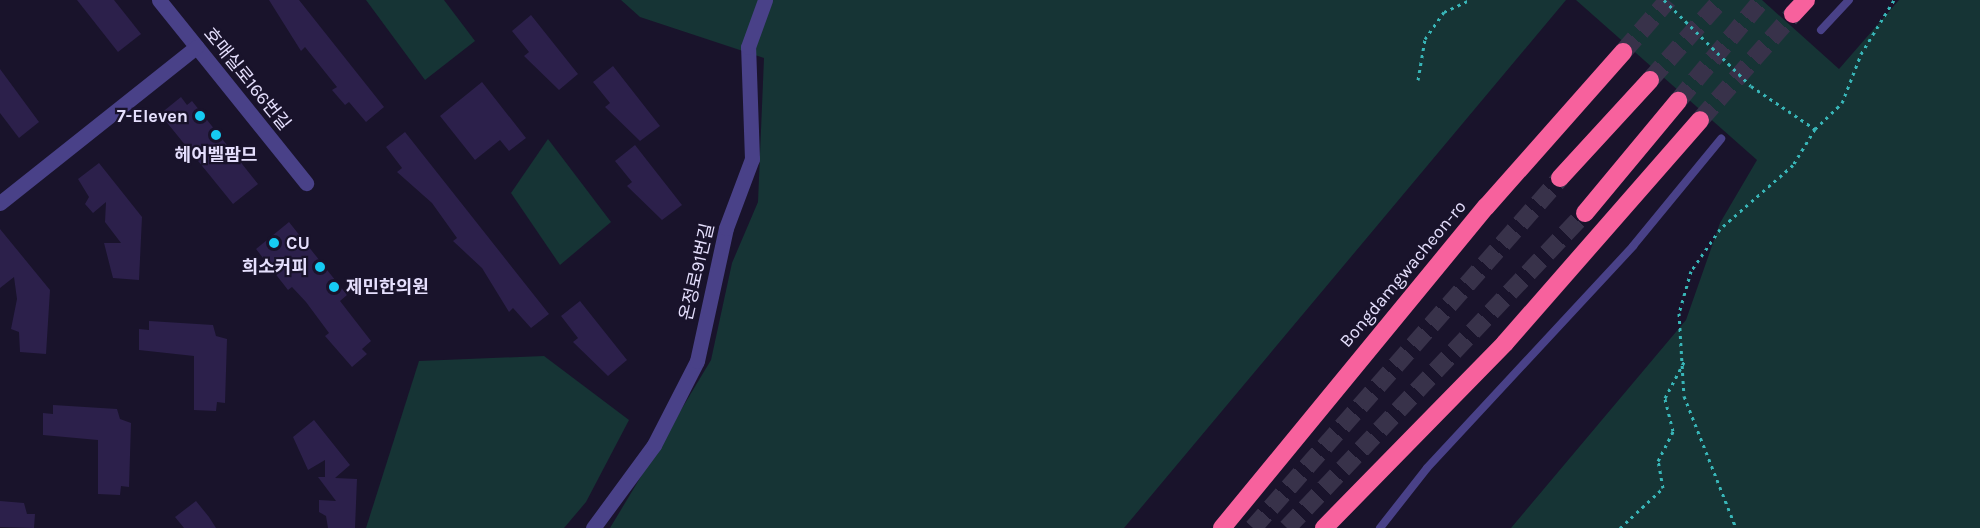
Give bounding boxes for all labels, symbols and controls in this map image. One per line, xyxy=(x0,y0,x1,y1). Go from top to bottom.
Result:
street label: 호매실로166번길 xyxy=(199,23,295,135)
place label: 7-Eleven xyxy=(117,105,188,127)
marker: 7-Eleven xyxy=(193,109,207,123)
marker: 헤어벨팜므 xyxy=(209,128,223,142)
place label: 헤어벨팜므 xyxy=(175,144,257,166)
street label: Bongdamgwacheon-ro xyxy=(1335,196,1471,352)
street label: 온정로91번길 xyxy=(675,221,719,323)
place label: CU xyxy=(286,232,310,254)
marker: CU xyxy=(267,236,281,250)
place label: 희소커피 xyxy=(242,256,308,278)
marker: 희소커피 xyxy=(313,260,327,274)
place label: 제민한의원 xyxy=(346,276,429,298)
marker: 제민한의원 xyxy=(327,280,341,294)

